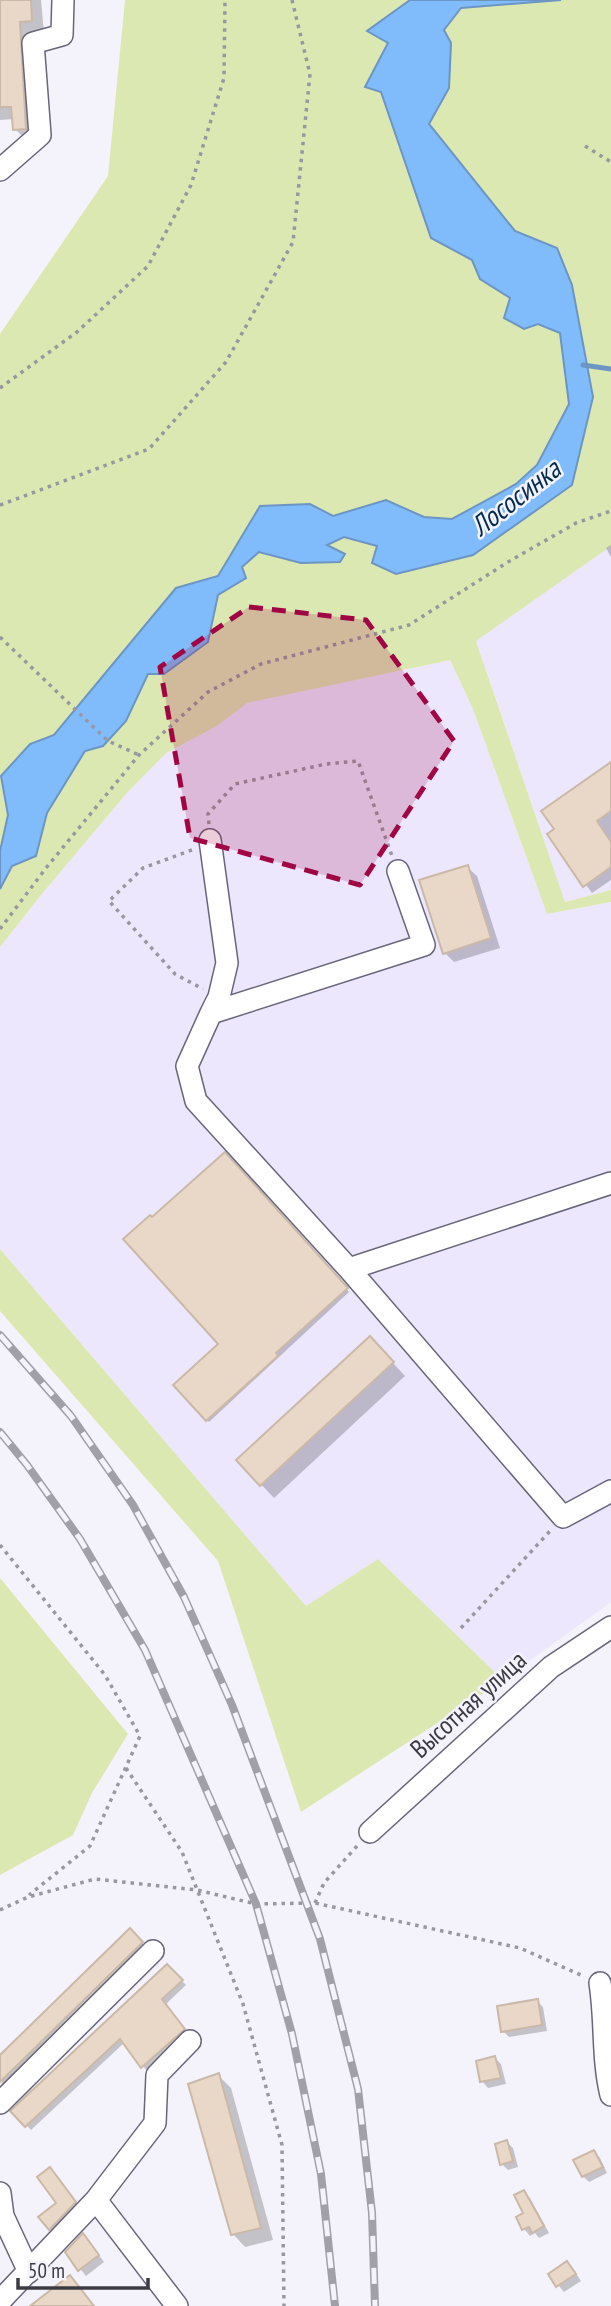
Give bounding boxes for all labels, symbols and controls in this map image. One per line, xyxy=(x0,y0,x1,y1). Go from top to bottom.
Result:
water label: Лососинка xyxy=(462,449,569,544)
street label: Высотная улица xyxy=(403,1643,533,1765)
scale bar xyxy=(18,2246,147,2290)
text: 50 m xyxy=(28,2257,65,2284)

